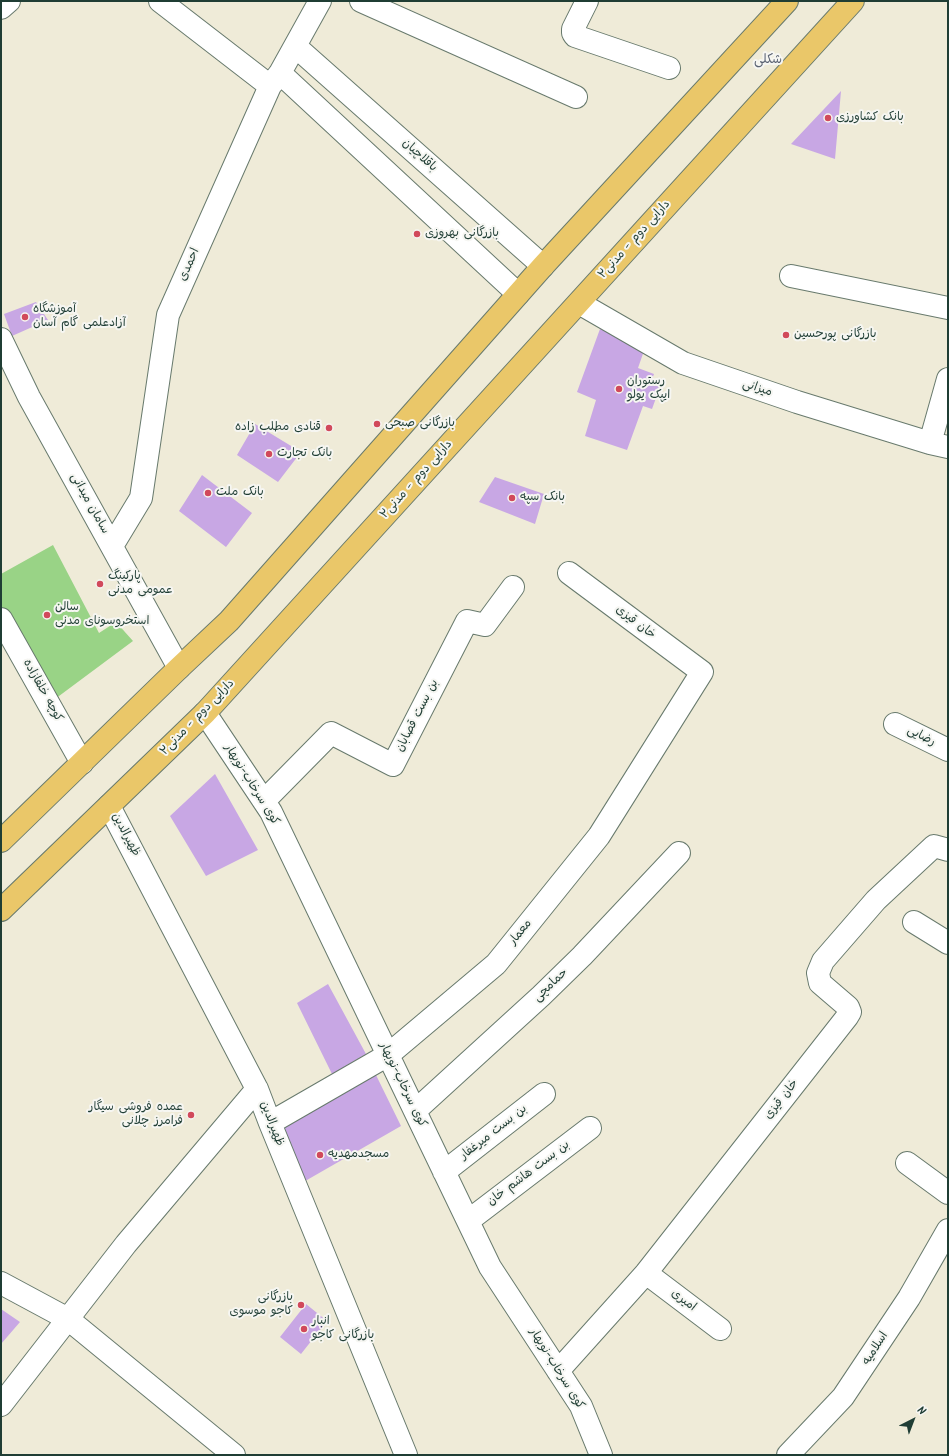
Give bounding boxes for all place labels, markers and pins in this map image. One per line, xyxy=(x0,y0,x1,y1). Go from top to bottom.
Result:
place label: بانک کشاورزی xyxy=(836,111,904,125)
marker: بانک کشاورزی xyxy=(823,113,833,123)
place label: بازرگانی بهروزی xyxy=(425,227,499,241)
marker: بازرگانی بهروزی xyxy=(412,229,422,239)
place label: آموزشگاه آزادعلمی گام آسان xyxy=(33,303,126,331)
marker: آموزشگاه آزادعلمی گام آسان xyxy=(20,312,30,322)
place label: بازرگانی پورحسین xyxy=(794,328,876,342)
marker: بازرگانی پورحسین xyxy=(781,330,791,340)
place label: رستوران ایپک یولو xyxy=(627,375,670,403)
marker: رستوران ایپک یولو xyxy=(614,384,624,394)
place label: بازرگانی صبحی xyxy=(385,417,455,431)
marker: بازرگانی صبحی xyxy=(372,419,382,429)
place label: قنادی مطلب زاده xyxy=(235,421,321,435)
marker: قنادی مطلب زاده xyxy=(324,423,334,433)
place label: بانک تجارت xyxy=(277,447,332,461)
marker: بانک تجارت xyxy=(264,449,274,459)
place label: بانک ملت xyxy=(216,486,264,500)
marker: بانک ملت xyxy=(203,488,213,498)
place label: بانک سپه xyxy=(520,491,565,505)
marker: بانک سپه xyxy=(507,493,517,503)
place label: پارکینگ عمومی مدنی xyxy=(108,570,173,598)
marker: پارکینگ عمومی مدنی xyxy=(95,579,105,589)
place label: سالن استخروسونای مدنی xyxy=(55,601,149,629)
marker: سالن استخروسونای مدنی xyxy=(42,610,52,620)
place label: عمده فروشی سیگار فرامرز چلانی xyxy=(89,1101,183,1129)
marker: عمده فروشی سیگار فرامرز چلانی xyxy=(186,1110,196,1120)
place label: مسجدمهدیه xyxy=(328,1148,389,1162)
marker: مسجدمهدیه xyxy=(315,1150,325,1160)
place label: بازرگانی کاجو موسوی xyxy=(230,1291,293,1319)
marker: بازرگانی کاجو موسوی xyxy=(296,1300,306,1310)
place label: انبار بازرگانی کاجو xyxy=(312,1315,374,1343)
marker: انبار بازرگانی کاجو xyxy=(299,1324,309,1334)

